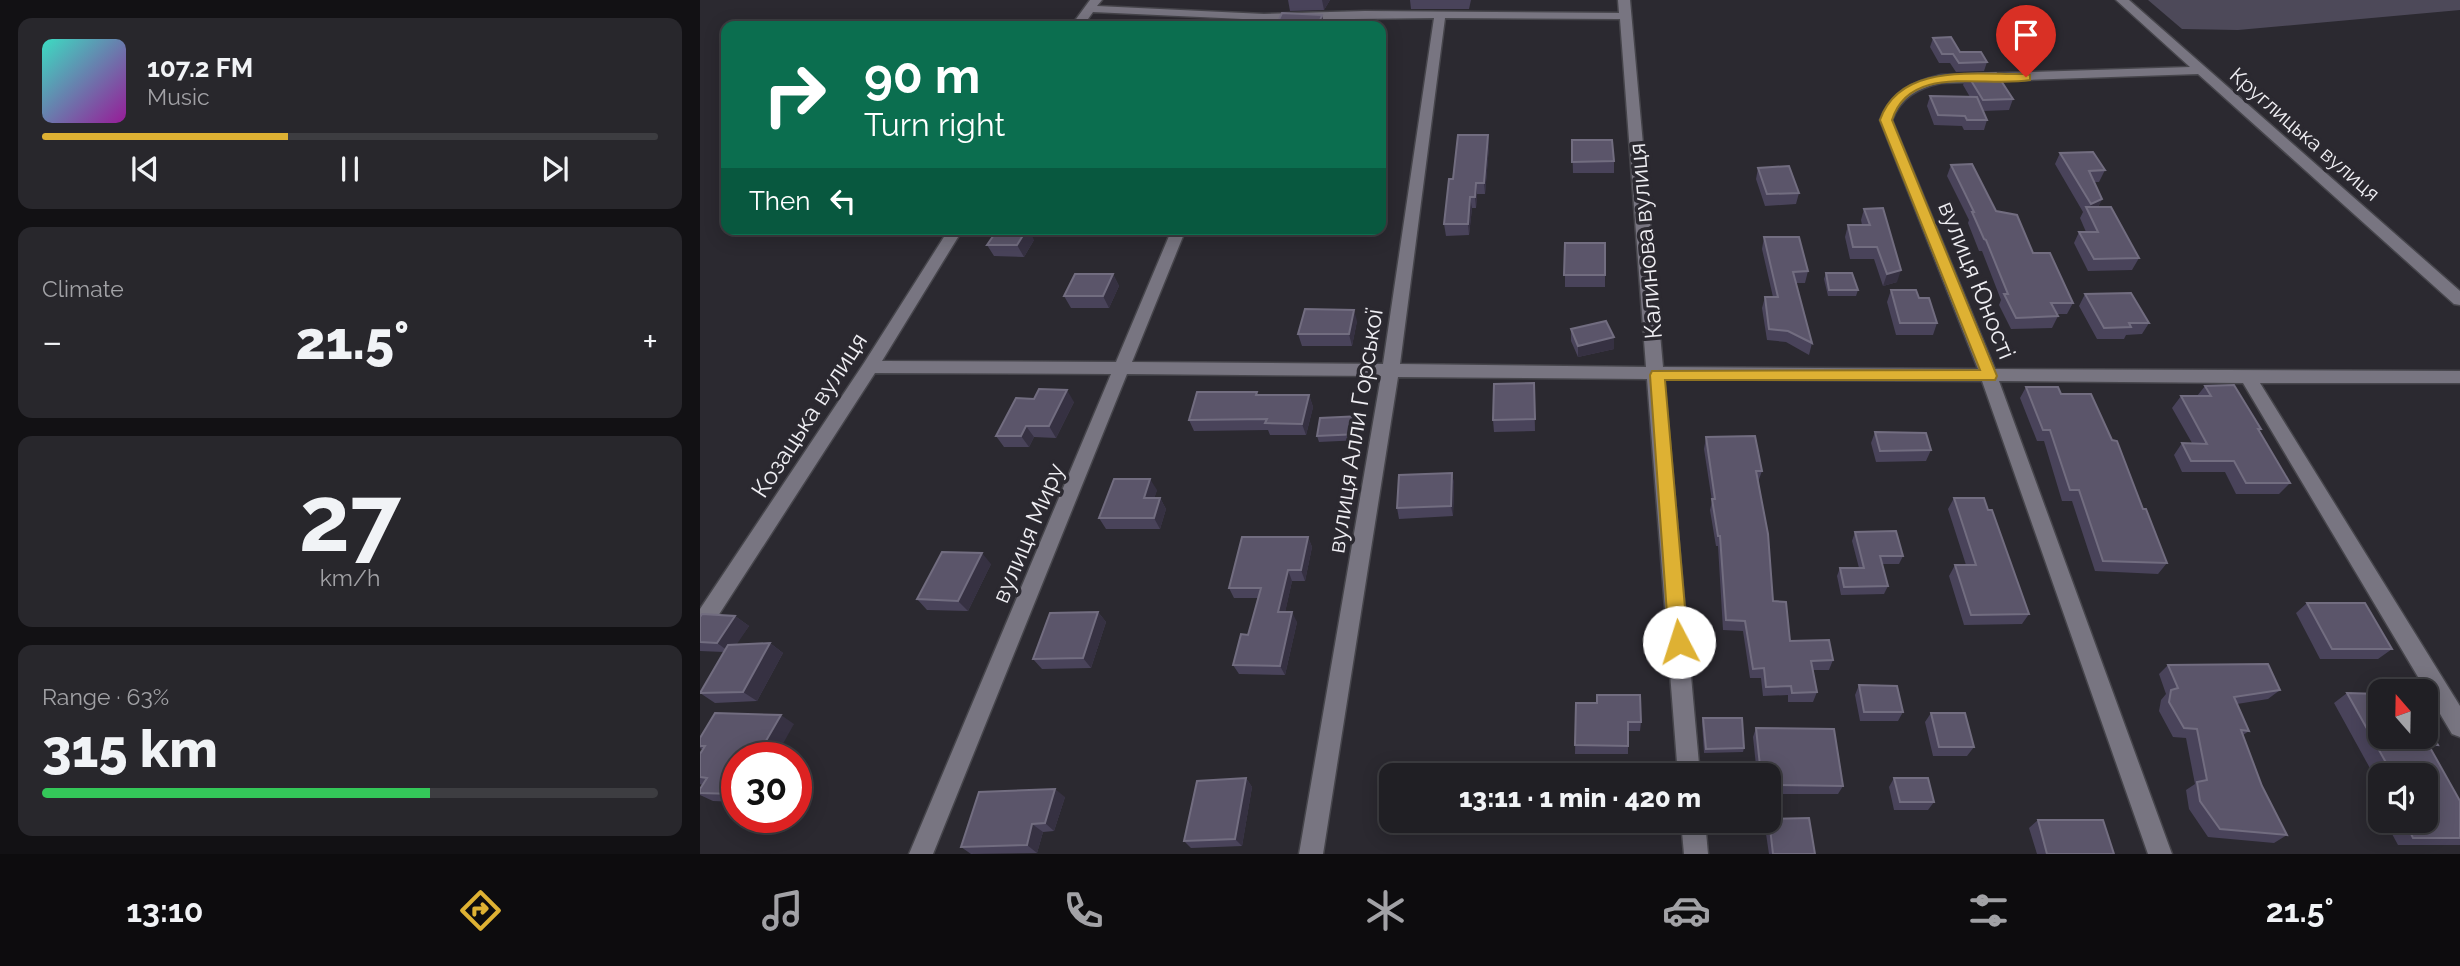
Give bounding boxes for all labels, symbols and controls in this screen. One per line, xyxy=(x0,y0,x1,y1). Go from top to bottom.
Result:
pin xyxy=(1996,5,2056,77)
icon: arrive xyxy=(2007,16,2045,54)
text: 90 m xyxy=(864,47,980,104)
icon: right xyxy=(749,49,840,140)
text: 107.2 FM xyxy=(147,53,253,83)
street label: Круглицька вулиця xyxy=(2225,62,2385,206)
text: Music xyxy=(147,83,210,110)
text: Turn right xyxy=(864,106,1005,143)
street label: Калинова вулиця xyxy=(1622,142,1668,340)
icon: previous xyxy=(126,150,164,188)
icon: pause xyxy=(331,150,369,188)
icon: next xyxy=(536,150,574,188)
icon: left xyxy=(824,182,862,220)
text: Then xyxy=(749,186,810,216)
street label: вулиця Юності xyxy=(1932,197,2022,363)
text: Climate xyxy=(42,275,124,302)
street label: вулиця Алли Горської xyxy=(1321,306,1389,555)
text: 21.5° xyxy=(295,310,409,371)
text: − xyxy=(42,319,62,364)
text: + xyxy=(642,319,658,364)
street label: Козацька вулиця xyxy=(745,327,873,503)
street label: вулиця Миру xyxy=(986,459,1070,607)
text: 27 xyxy=(299,465,401,572)
text: km/h xyxy=(320,564,380,591)
position arrow xyxy=(1642,605,1716,679)
north arrow xyxy=(2368,679,2438,749)
map controls xyxy=(2368,679,2438,833)
text: Range · 63% xyxy=(42,683,169,710)
text: 315 km xyxy=(42,718,218,779)
speed limit sign: 30 xyxy=(721,742,812,833)
button: sound xyxy=(2368,763,2438,833)
text: 13:11 · 1 min · 420 m xyxy=(1459,783,1701,813)
icon: directions xyxy=(456,886,505,935)
icon: music xyxy=(758,886,807,935)
icon: phone xyxy=(1059,886,1108,935)
icon: climate xyxy=(1361,886,1410,935)
icon: car xyxy=(1662,886,1711,935)
icon: filters xyxy=(1964,886,2013,935)
text: 13:10 xyxy=(126,892,203,929)
text: 21.5° xyxy=(2266,892,2334,929)

